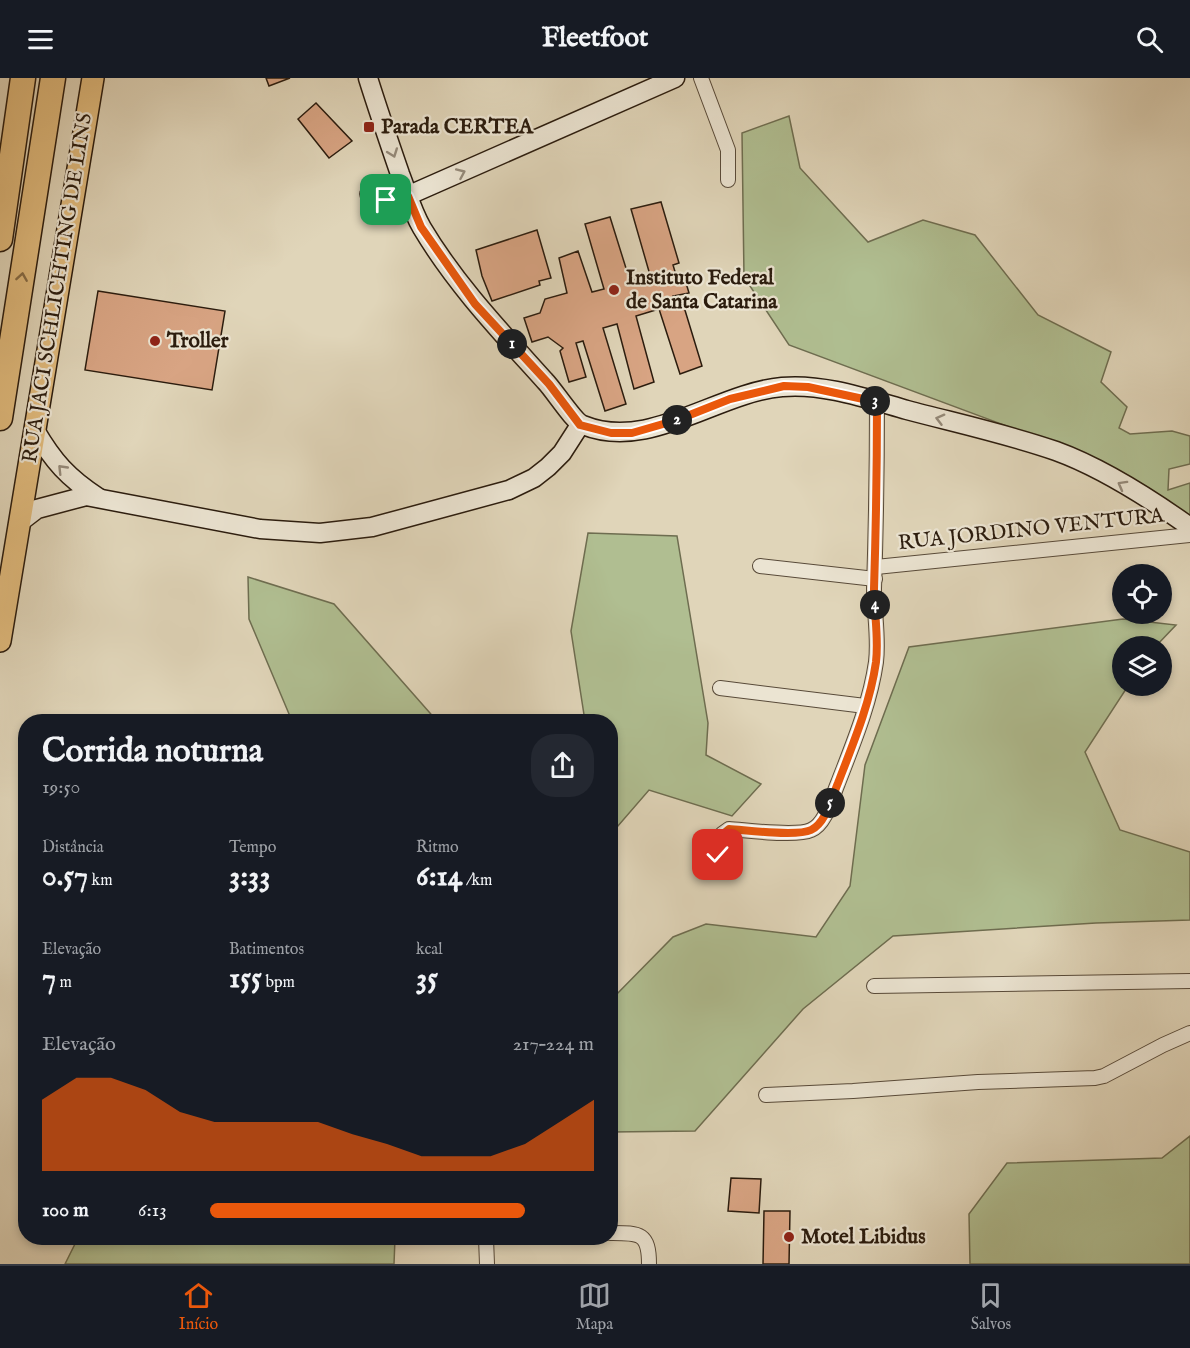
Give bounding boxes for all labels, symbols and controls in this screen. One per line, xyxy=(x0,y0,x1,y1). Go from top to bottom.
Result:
text: Fleetfoot xyxy=(542,22,648,56)
icon: menu xyxy=(24,23,57,56)
icon: search xyxy=(1133,23,1166,56)
street label: RUA JACI SCHLICHTING DE LINS xyxy=(17,111,99,465)
place label: Parada CERTEA xyxy=(381,114,535,141)
marker: Parada CERTEA xyxy=(362,120,376,134)
one-way arrow xyxy=(386,147,398,158)
one-way arrow xyxy=(455,168,466,180)
pin xyxy=(360,174,411,225)
icon: arrive xyxy=(369,183,402,216)
place label: Instituto Federal de Santa Catarina xyxy=(626,265,778,316)
one-way arrow xyxy=(15,273,27,282)
marker: Instituto Federal de Santa Catarina xyxy=(607,283,621,297)
place label: Troller xyxy=(166,328,229,355)
pin: 1 xyxy=(497,329,527,359)
marker: Troller xyxy=(148,334,162,348)
text: 1 xyxy=(509,334,515,354)
pin: 3 xyxy=(860,386,890,416)
text: 3 xyxy=(872,391,878,411)
pin: 2 xyxy=(662,405,692,435)
text: 2 xyxy=(673,410,681,430)
one-way arrow xyxy=(935,413,945,426)
one-way arrow xyxy=(59,466,70,477)
one-way arrow xyxy=(1118,481,1129,492)
street label: RUA JORDINO VENTURA xyxy=(897,503,1166,557)
map controls xyxy=(1112,564,1172,696)
button: locate xyxy=(1112,564,1172,624)
pin: 4 xyxy=(860,590,890,620)
text: 4 xyxy=(871,595,879,615)
button: layers xyxy=(1112,636,1172,696)
text: Corrida noturna xyxy=(42,731,263,773)
button: share xyxy=(531,734,594,797)
text: 19:50 xyxy=(42,775,80,800)
pin: 5 xyxy=(815,788,845,818)
text: 5 xyxy=(827,793,833,813)
pin xyxy=(692,829,743,880)
text: Distância xyxy=(42,838,104,858)
text: Tempo xyxy=(229,838,276,858)
text: Ritmo xyxy=(416,838,459,858)
icon: check xyxy=(701,838,734,871)
text: 0.57 xyxy=(42,858,88,896)
text: 3:33 xyxy=(229,858,271,896)
text: 6:14 xyxy=(416,858,462,896)
text: km xyxy=(88,871,113,891)
text: /km xyxy=(462,871,492,891)
text: Elevação xyxy=(42,940,101,960)
text: Batimentos xyxy=(229,940,304,960)
text: kcal xyxy=(416,940,443,960)
text: 7 xyxy=(42,960,56,998)
text: 155 xyxy=(229,960,262,998)
text: 35 xyxy=(416,960,438,998)
text: m xyxy=(56,973,72,993)
text: bpm xyxy=(262,973,295,993)
text: Elevação xyxy=(42,1032,116,1057)
text: 217–224 m xyxy=(513,1032,594,1057)
text: 100 m xyxy=(42,1198,89,1223)
text: 6:13 xyxy=(138,1198,167,1223)
place label: Motel Libidus xyxy=(801,1224,926,1251)
marker: Motel Libidus xyxy=(782,1230,796,1244)
tab: Início xyxy=(179,1279,218,1335)
tab: Mapa xyxy=(576,1279,613,1335)
tab: Salvos xyxy=(971,1279,1011,1335)

